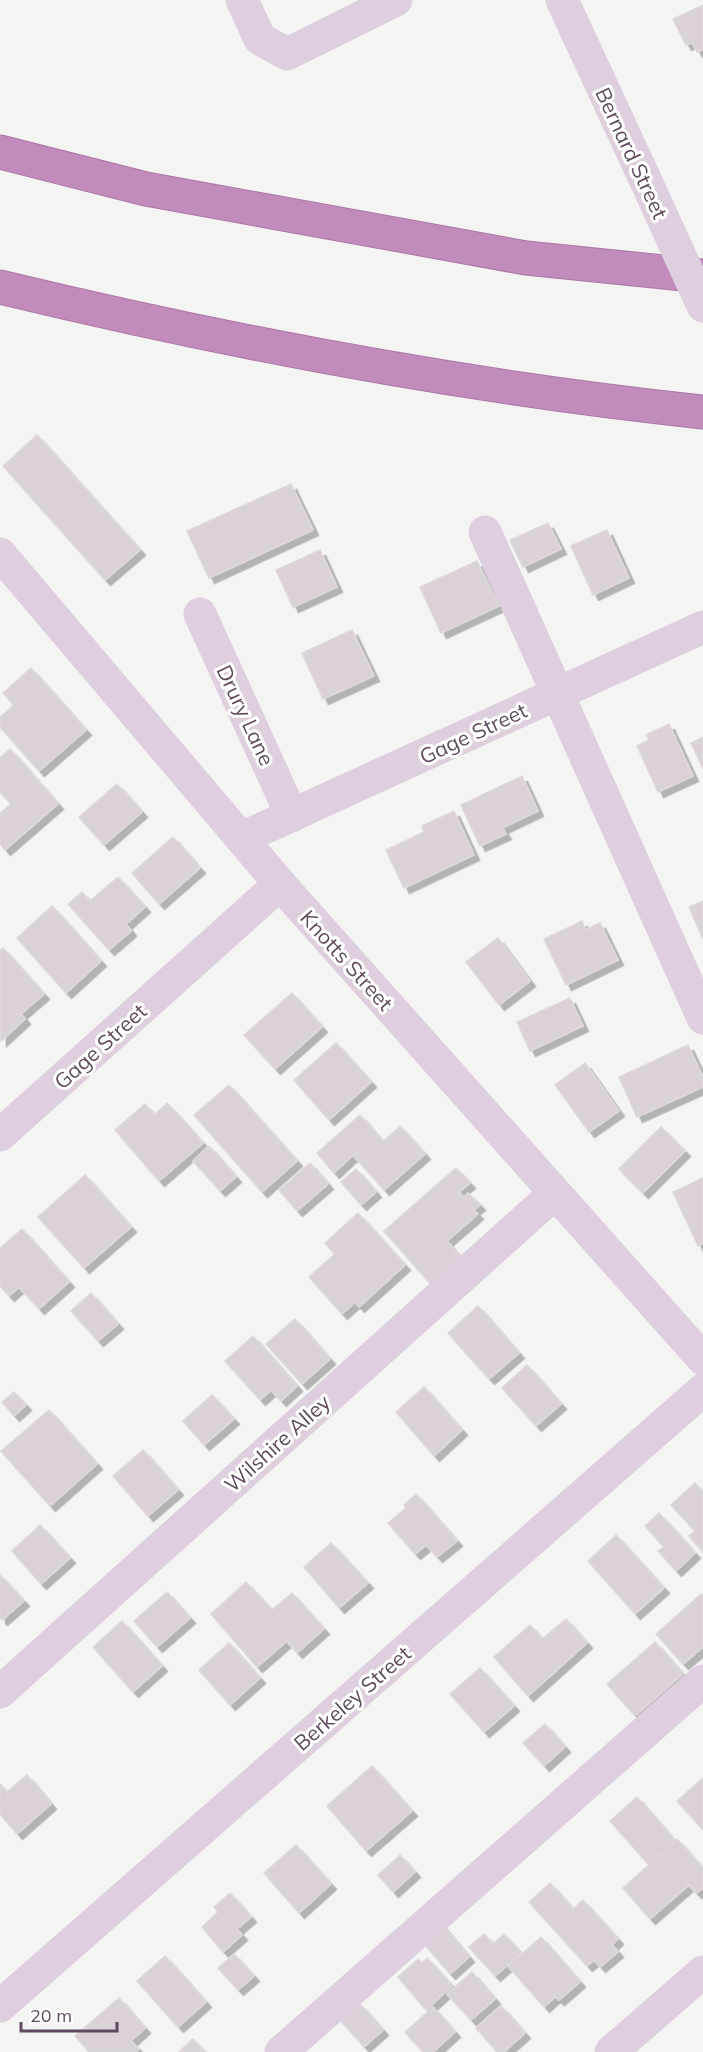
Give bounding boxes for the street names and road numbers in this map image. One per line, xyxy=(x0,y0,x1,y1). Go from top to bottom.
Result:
street label: Bernard Street xyxy=(590,83,674,223)
street label: Drury Lane xyxy=(211,661,281,769)
street label: Gage Street xyxy=(415,697,531,769)
street label: Knotts Street xyxy=(295,905,399,1015)
street label: Gage Street xyxy=(48,998,152,1094)
street label: Wilshire Alley xyxy=(219,1389,335,1497)
street label: Berkeley Street xyxy=(288,1640,416,1756)

